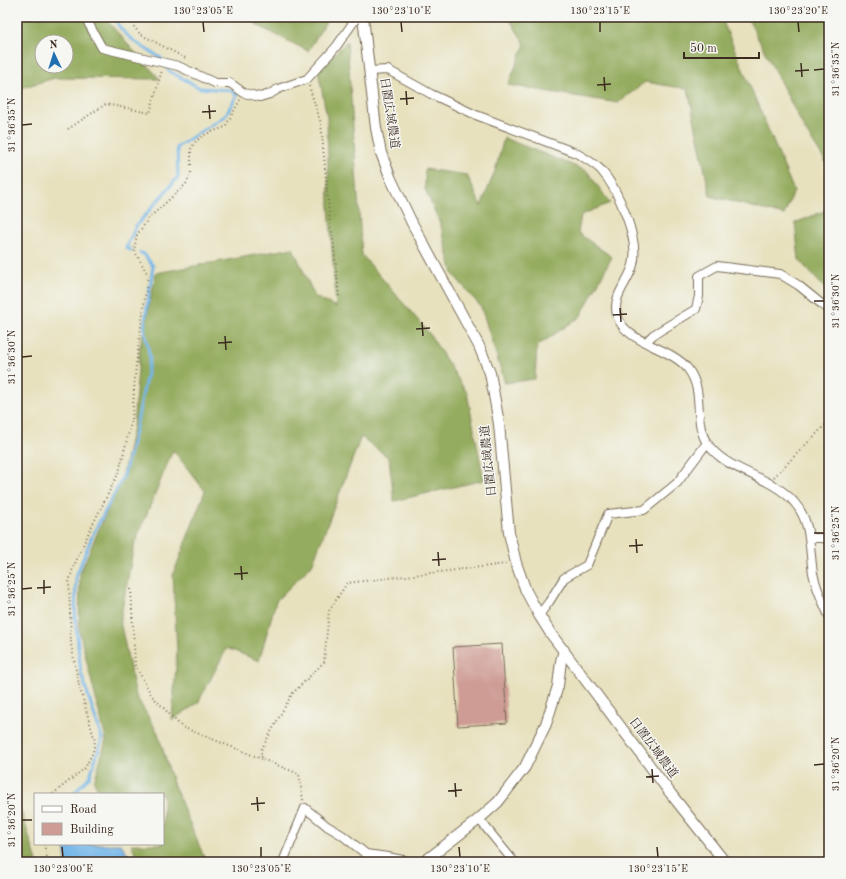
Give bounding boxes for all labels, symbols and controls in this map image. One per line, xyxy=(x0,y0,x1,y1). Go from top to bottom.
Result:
text: 130°23'05"E xyxy=(173,6,233,16)
text: 130°23'10"E xyxy=(371,6,431,16)
text: 130°23'15"E xyxy=(570,6,630,16)
text: 130°23'20"E xyxy=(768,6,828,16)
north arrow xyxy=(34,34,74,74)
scale bar xyxy=(684,34,759,60)
text: N xyxy=(49,40,59,51)
text: 31°36'35"N xyxy=(831,41,841,96)
text: 50 m xyxy=(690,42,717,55)
street label: 日置広域農道 xyxy=(377,76,403,150)
text: 31°36'35"N xyxy=(7,97,17,152)
text: 31°36'30"N xyxy=(831,273,841,328)
text: 31°36'30"N xyxy=(7,329,17,384)
street label: 日置広域農道 xyxy=(477,425,499,498)
text: 31°36'25"N xyxy=(831,505,841,560)
text: 31°36'25"N xyxy=(7,561,17,616)
street label: 日置広域農道 xyxy=(627,714,681,780)
text: 31°36'20"N xyxy=(831,736,841,791)
text: 31°36'20"N xyxy=(7,792,17,847)
legend xyxy=(34,793,164,845)
text: Road xyxy=(70,804,97,816)
text: Building xyxy=(70,824,114,836)
text: 130°23'00"E xyxy=(33,864,93,874)
text: 130°23'05"E xyxy=(231,864,291,874)
text: 130°23'10"E xyxy=(430,864,490,874)
text: 130°23'15"E xyxy=(628,864,688,874)

